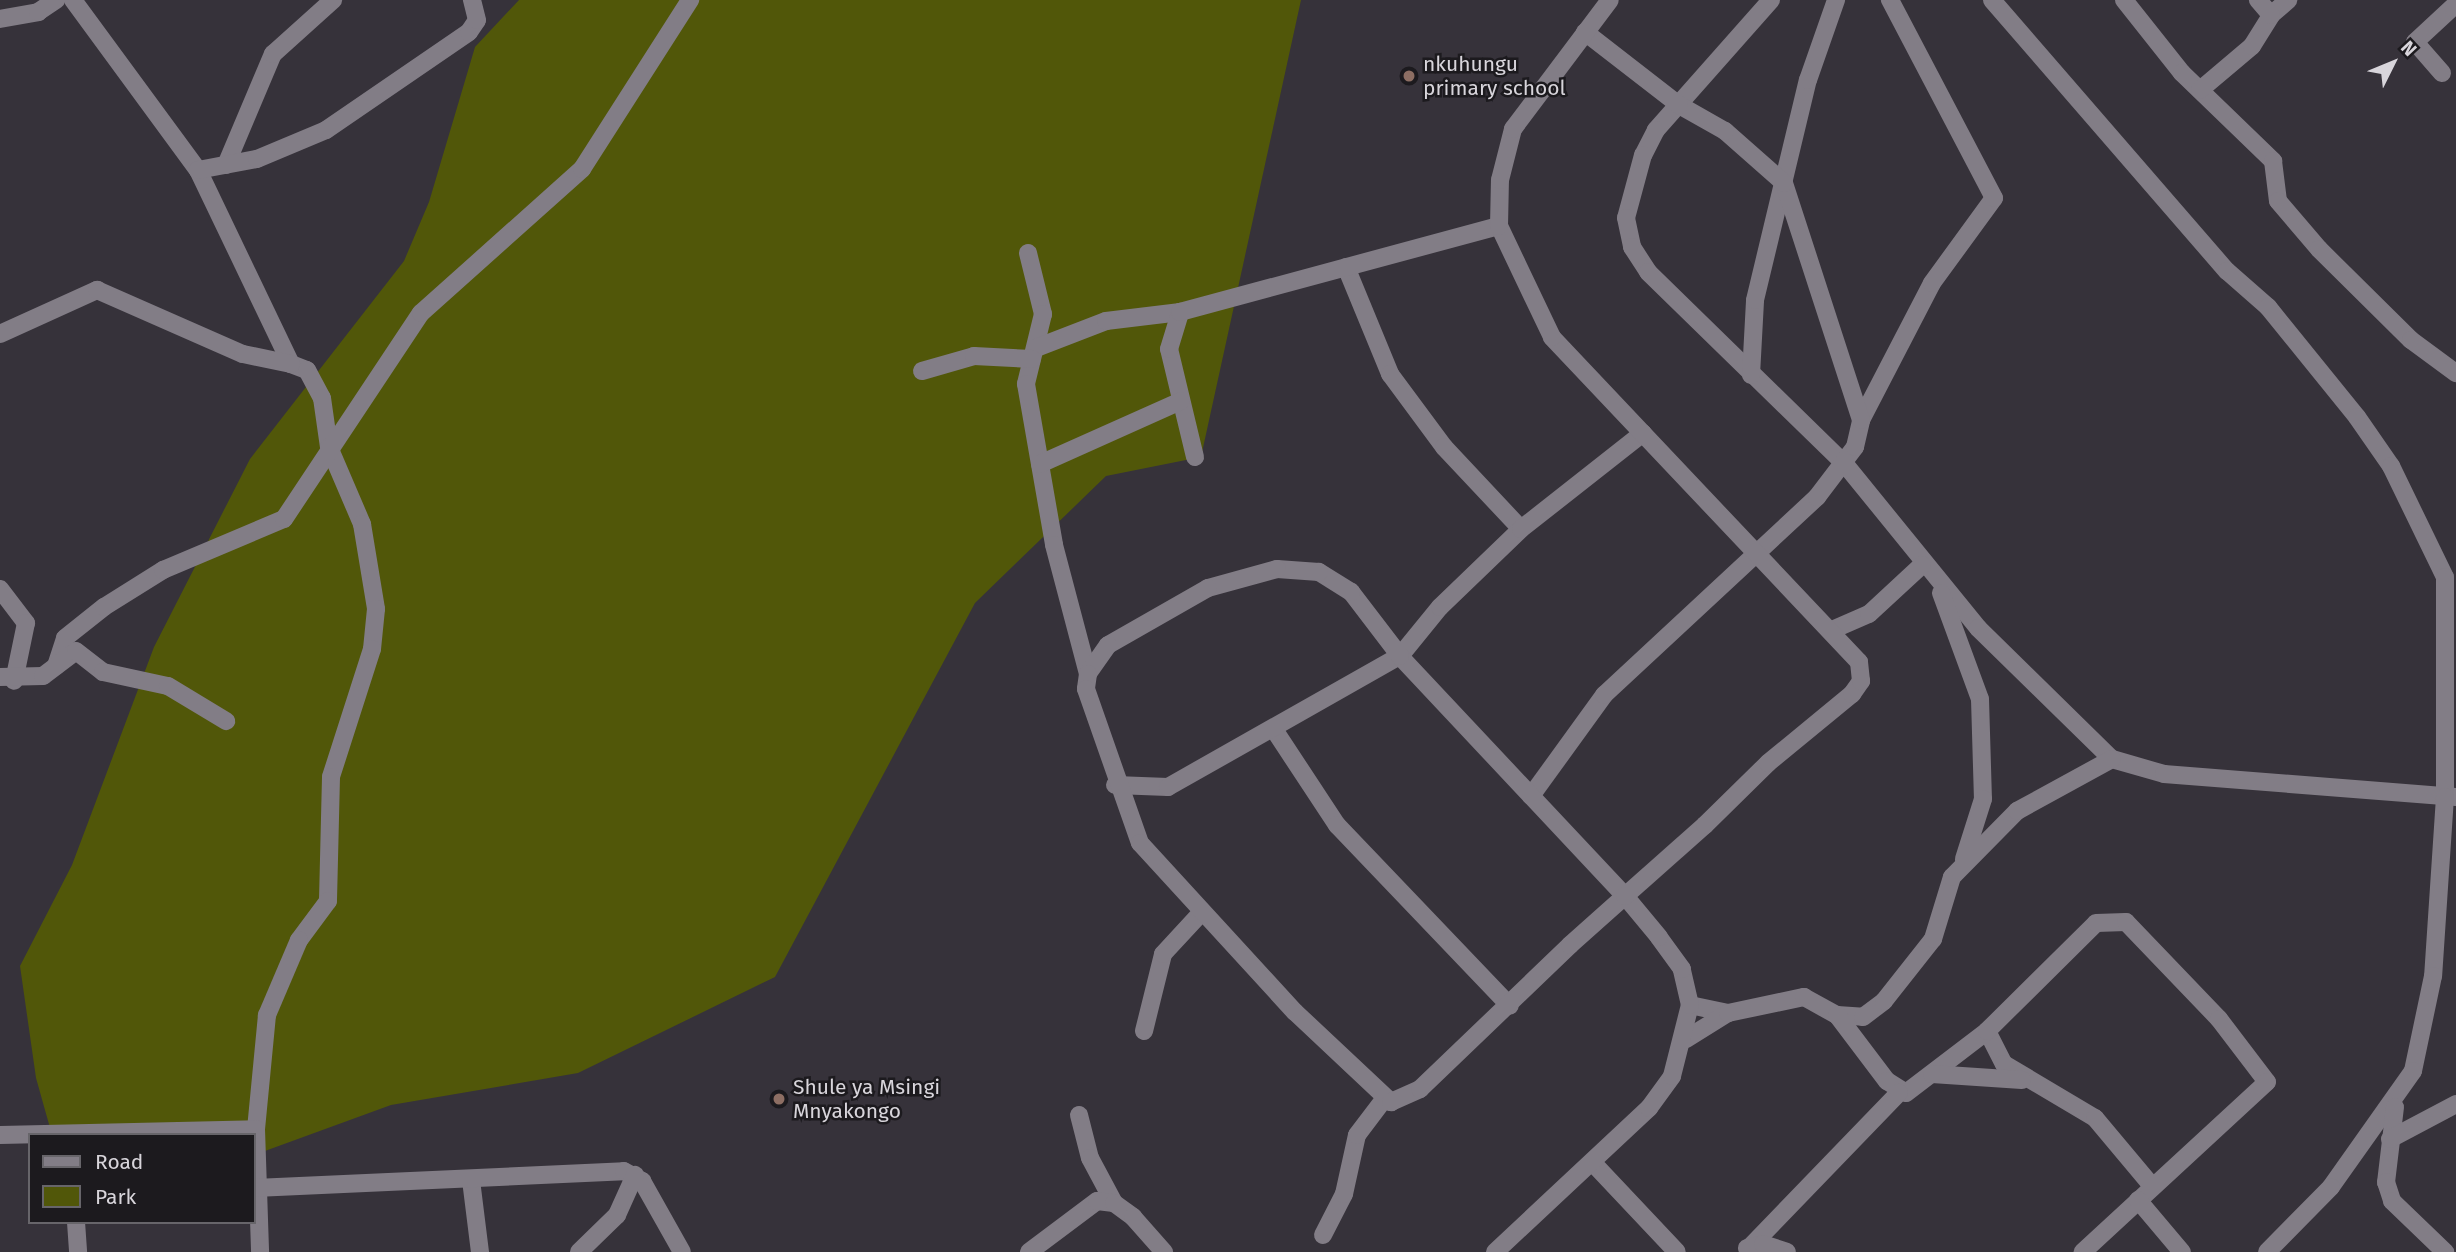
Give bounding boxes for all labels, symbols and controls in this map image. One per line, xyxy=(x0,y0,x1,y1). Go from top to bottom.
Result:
north arrow xyxy=(2358,28,2428,98)
text: N xyxy=(2396,36,2421,61)
place label: nkuhungu primary school xyxy=(1423,51,1566,101)
marker: nkuhungu primary school xyxy=(1401,68,1417,84)
place label: Shule ya Msingi Mnyakongo xyxy=(793,1074,940,1124)
marker: Shule ya Msingi Mnyakongo xyxy=(771,1091,787,1107)
legend xyxy=(28,1133,256,1224)
text: Road xyxy=(95,1149,143,1175)
text: Park xyxy=(95,1184,136,1210)

